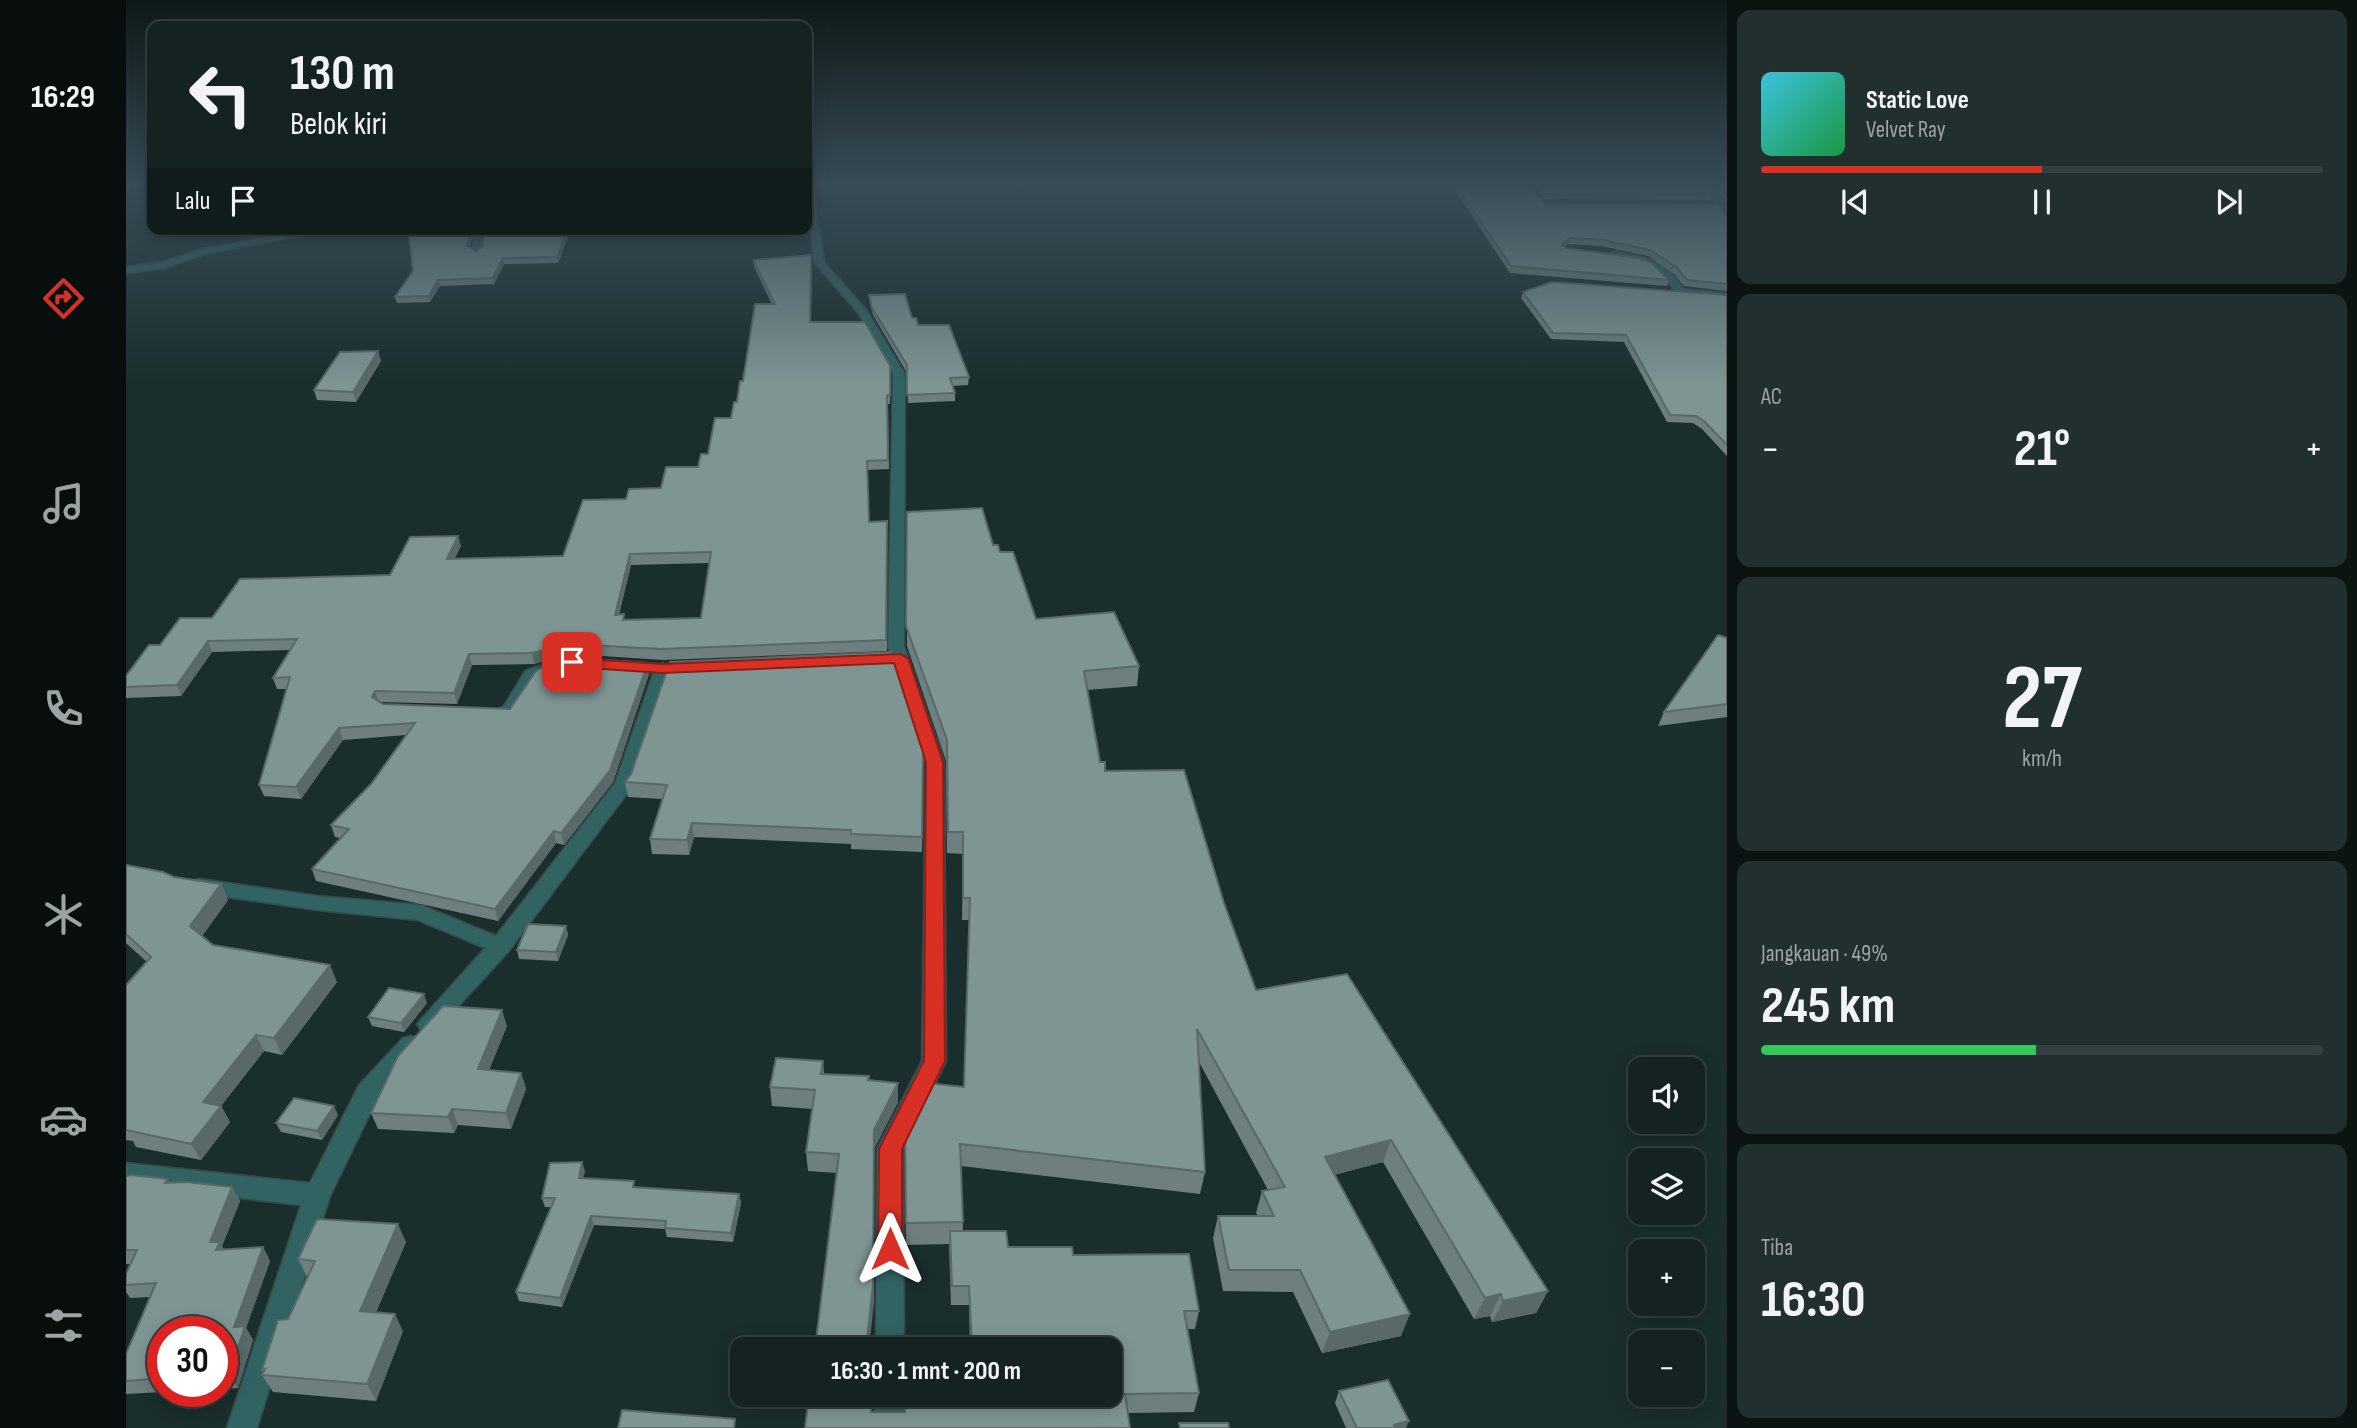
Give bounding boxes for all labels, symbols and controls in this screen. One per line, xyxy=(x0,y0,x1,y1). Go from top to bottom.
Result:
text: 130 m xyxy=(290,45,395,104)
icon: left xyxy=(175,49,266,140)
text: 16:29 xyxy=(31,78,95,117)
text: Static Love xyxy=(1866,85,1969,116)
text: Belok kiri xyxy=(290,105,387,144)
text: Velvet Ray xyxy=(1866,116,1946,144)
icon: arrive xyxy=(224,182,262,220)
icon: previous xyxy=(1836,183,1874,221)
icon: pause xyxy=(2023,183,2061,221)
icon: next xyxy=(2210,183,2248,221)
text: Lalu xyxy=(175,186,210,217)
icon: directions xyxy=(39,274,88,323)
text: AC xyxy=(1761,383,1782,411)
text: 21° xyxy=(2014,418,2070,481)
text: − xyxy=(1761,427,1780,472)
text: + xyxy=(2304,427,2323,472)
icon: music xyxy=(39,479,88,528)
pin xyxy=(542,632,602,692)
icon: arrive xyxy=(553,643,591,681)
text: 27 xyxy=(2002,645,2082,754)
icon: phone xyxy=(39,684,88,733)
text: km/h xyxy=(2022,745,2062,773)
icon: climate xyxy=(39,890,88,939)
text: Jangkauan · 49% xyxy=(1761,940,1888,968)
text: 245 km xyxy=(1761,975,1895,1038)
map controls xyxy=(1628,1057,1705,1407)
button: sound xyxy=(1628,1057,1705,1134)
icon: car xyxy=(39,1095,88,1144)
button: layers xyxy=(1628,1148,1705,1225)
position arrow xyxy=(853,1212,927,1286)
text: Tiba xyxy=(1761,1234,1793,1262)
button: + xyxy=(1628,1239,1705,1316)
text: 16:30 xyxy=(1761,1269,1866,1332)
icon: filters xyxy=(39,1301,88,1350)
speed limit sign: 30 xyxy=(147,1316,238,1407)
button: − xyxy=(1628,1330,1705,1407)
text: 16:30 · 1 mnt · 200 m xyxy=(831,1356,1021,1387)

